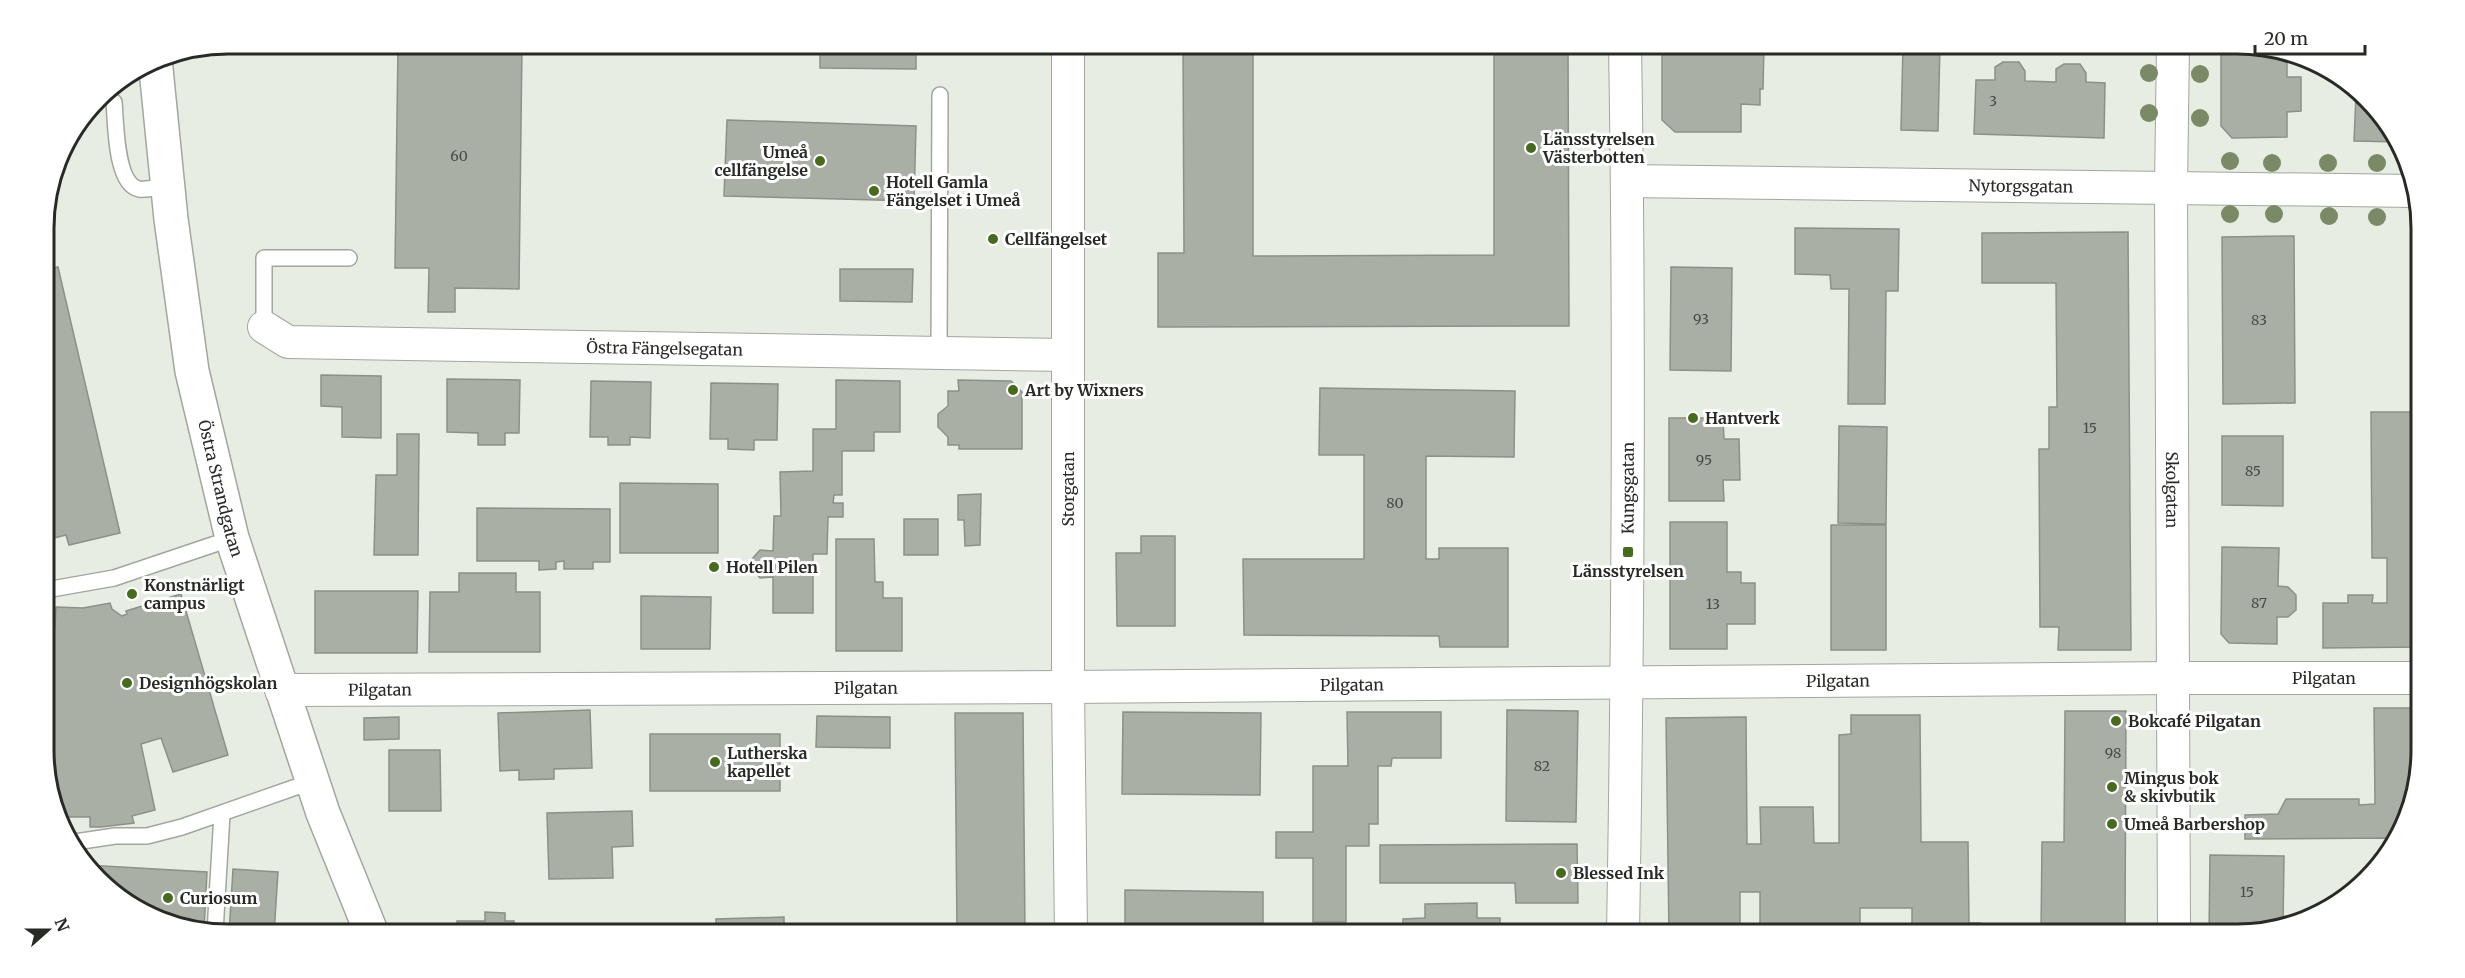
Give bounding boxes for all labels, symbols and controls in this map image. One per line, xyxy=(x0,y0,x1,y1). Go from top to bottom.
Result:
scale bar xyxy=(2255,18,2364,56)
text: 20 m xyxy=(2264,27,2308,50)
house number: 3 xyxy=(1989,92,1997,110)
place label: Länsstyrelsen Västerbotten xyxy=(1542,129,1655,167)
marker: Länsstyrelsen Västerbotten xyxy=(1524,141,1538,155)
place label: Umeå cellfängelse xyxy=(714,142,808,180)
house number: 60 xyxy=(450,147,468,165)
marker: Umeå cellfängelse xyxy=(813,154,827,168)
place label: Hotell Gamla Fängelset i Umeå xyxy=(886,172,1021,210)
street label: Nytorgsgatan xyxy=(1969,175,2074,197)
marker: Hotell Gamla Fängelset i Umeå xyxy=(867,184,881,198)
place label: Cellfängelset xyxy=(1005,229,1108,249)
marker: Cellfängelset xyxy=(986,232,1000,246)
house number: 93 xyxy=(1693,310,1709,328)
house number: 83 xyxy=(2251,311,2267,329)
street label: Östra Fängelsegatan xyxy=(586,337,743,360)
place label: Art by Wixners xyxy=(1024,380,1144,400)
marker: Art by Wixners xyxy=(1006,383,1020,397)
place label: Hantverk xyxy=(1705,408,1780,428)
marker: Hantverk xyxy=(1686,411,1700,425)
street label: Östra Strandgatan xyxy=(194,418,248,560)
house number: 15 xyxy=(2083,419,2097,437)
street label: Kungsgatan xyxy=(1618,441,1638,534)
street label: Storgatan xyxy=(1058,451,1078,527)
house number: 95 xyxy=(1696,451,1712,469)
street label: Skolgatan xyxy=(2162,451,2182,529)
house number: 85 xyxy=(2245,462,2261,480)
house number: 80 xyxy=(1386,494,1404,512)
marker: Länsstyrelsen xyxy=(1621,545,1635,559)
place label: Hotell Pilen xyxy=(726,557,818,577)
marker: Hotell Pilen xyxy=(707,560,721,574)
place label: Länsstyrelsen xyxy=(1572,561,1684,581)
place label: Konstnärligt campus xyxy=(144,575,245,613)
marker: Konstnärligt campus xyxy=(125,587,139,601)
house number: 87 xyxy=(2251,594,2267,612)
house number: 13 xyxy=(1706,595,1720,613)
street label: Pilgatan xyxy=(2292,668,2356,688)
street label: Pilgatan xyxy=(1806,670,1870,691)
place label: Designhögskolan xyxy=(139,673,277,693)
street label: Pilgatan xyxy=(1320,674,1384,695)
marker: Designhögskolan xyxy=(120,676,134,690)
street label: Pilgatan xyxy=(834,678,898,698)
street label: Pilgatan xyxy=(348,679,412,700)
place label: Bokcafé Pilgatan xyxy=(2128,711,2261,731)
marker: Bokcafé Pilgatan xyxy=(2109,714,2123,728)
place label: Lutherska kapellet xyxy=(727,743,808,781)
house number: 98 xyxy=(2105,744,2121,762)
marker: Lutherska kapellet xyxy=(708,755,722,769)
house number: 82 xyxy=(1534,757,1550,775)
place label: Mingus bok & skivbutik xyxy=(2124,768,2219,806)
marker: Mingus bok & skivbutik xyxy=(2105,780,2119,794)
place label: Umeå Barbershop xyxy=(2124,814,2265,834)
marker: Umeå Barbershop xyxy=(2105,817,2119,831)
place label: Blessed Ink xyxy=(1573,863,1665,883)
marker: Blessed Ink xyxy=(1554,866,1568,880)
house number: 15 xyxy=(2240,883,2254,901)
place label: Curiosum xyxy=(180,888,257,908)
marker: Curiosum xyxy=(161,891,175,905)
north arrow xyxy=(18,900,78,960)
text: N xyxy=(50,915,74,934)

